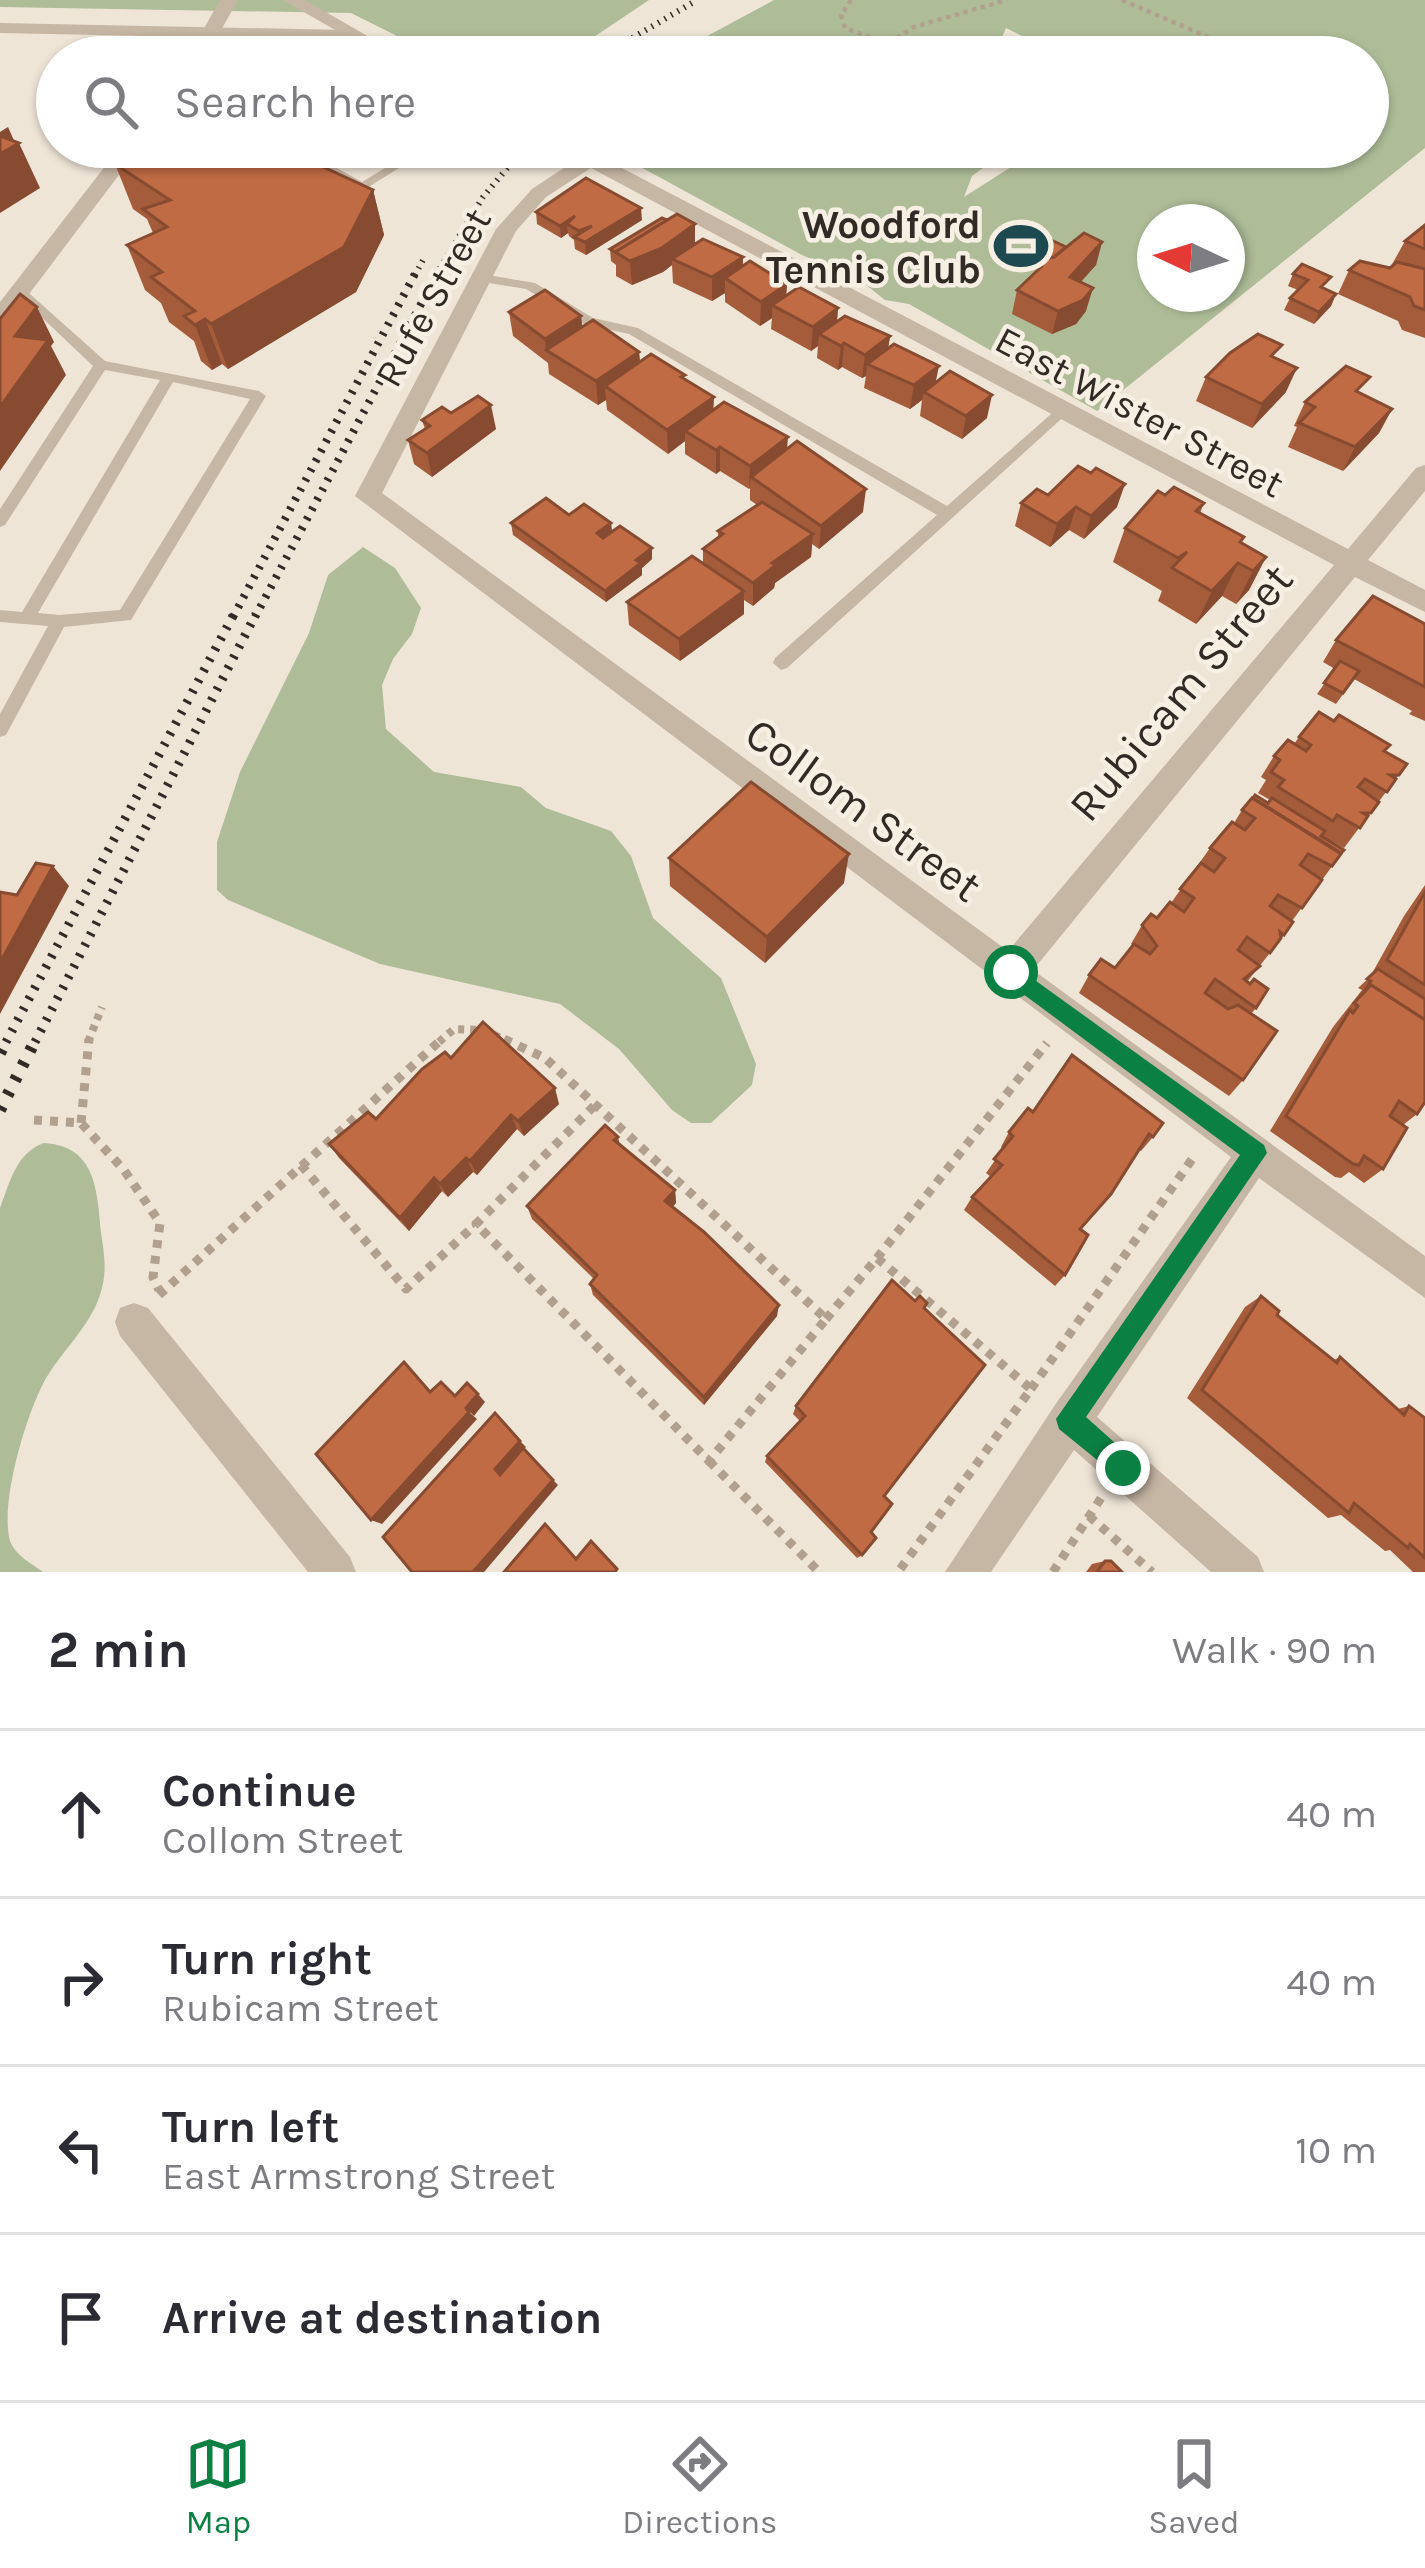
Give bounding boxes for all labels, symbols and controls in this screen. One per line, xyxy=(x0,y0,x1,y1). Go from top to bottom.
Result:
search box xyxy=(36,36,1389,168)
icon: search xyxy=(78,69,144,135)
text: Search here xyxy=(174,76,416,128)
street label: Rufe Street xyxy=(365,200,501,395)
place label: Woodford Tennis Club xyxy=(766,202,981,293)
north arrow xyxy=(1137,204,1245,312)
sports icon: Woodford Tennis Club xyxy=(992,217,1050,275)
street label: East Wister Street xyxy=(988,316,1292,507)
street label: Rubicam Street xyxy=(1058,554,1303,832)
street label: Collom Street xyxy=(736,707,991,913)
route start xyxy=(984,945,1038,999)
route end xyxy=(1096,1441,1150,1495)
text: 2 min xyxy=(48,1620,189,1680)
text: Walk · 90 m xyxy=(1172,1627,1377,1673)
text: Continue xyxy=(162,1765,357,1817)
icon: ahead xyxy=(48,1781,114,1847)
text: 40 m xyxy=(1286,1791,1377,1837)
text: Collom Street xyxy=(162,1817,403,1863)
text: Turn right xyxy=(162,1933,372,1985)
icon: right xyxy=(48,1949,114,2015)
text: 40 m xyxy=(1286,1959,1377,2005)
text: Rubicam Street xyxy=(162,1985,439,2031)
text: Turn left xyxy=(162,2101,339,2153)
icon: left xyxy=(48,2117,114,2183)
text: 10 m xyxy=(1295,2127,1377,2173)
text: East Armstrong Street xyxy=(162,2153,555,2199)
icon: arrive xyxy=(48,2285,114,2351)
text: Arrive at destination xyxy=(162,2292,602,2344)
tab: Map xyxy=(185,2431,251,2541)
tab: Directions xyxy=(622,2431,777,2541)
tab: Saved xyxy=(1148,2431,1240,2541)

